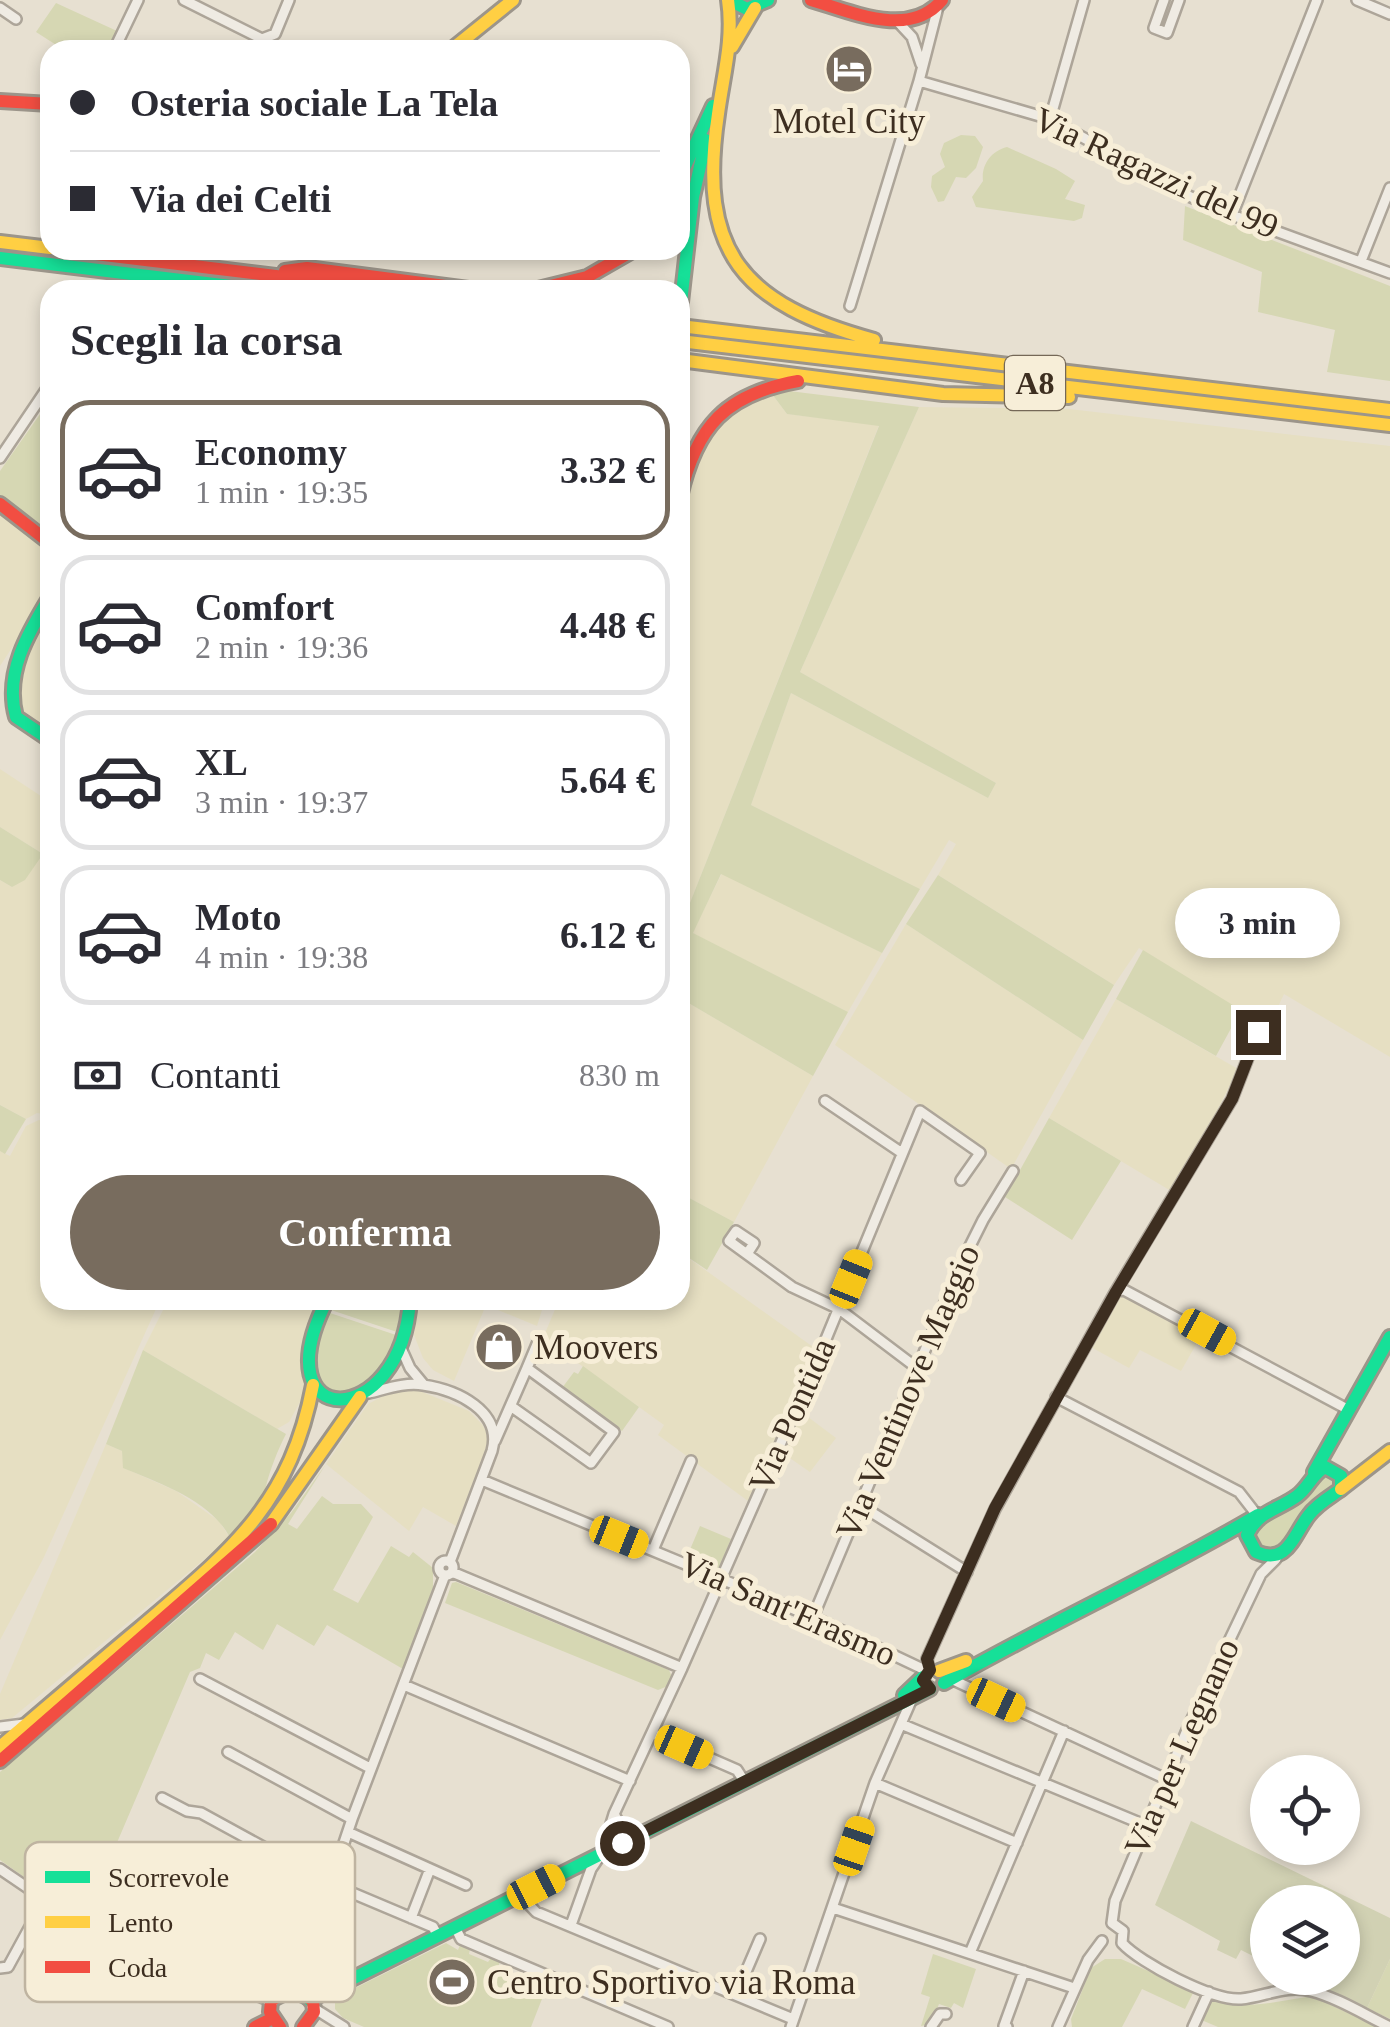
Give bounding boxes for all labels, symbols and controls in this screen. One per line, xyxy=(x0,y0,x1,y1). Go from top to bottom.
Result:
hotel icon: Motel City xyxy=(823,43,875,95)
text: Osteria sociale La Tela xyxy=(130,82,498,124)
street label: Via Ragazzi del 99 xyxy=(1028,99,1284,247)
place label: Motel City xyxy=(773,102,926,141)
text: Via dei Celti xyxy=(130,178,331,220)
text: Scegli la corsa xyxy=(70,315,342,365)
road number: A8 xyxy=(1005,356,1065,410)
icon: car xyxy=(75,425,165,515)
text: Economy xyxy=(195,431,347,473)
text: 3.32 € xyxy=(560,449,655,491)
text: 1 min · 19:35 xyxy=(195,474,368,510)
icon: car xyxy=(75,580,165,670)
text: Comfort xyxy=(195,586,334,628)
text: 4.48 € xyxy=(560,604,655,646)
text: 2 min · 19:36 xyxy=(195,629,368,665)
icon: car xyxy=(75,735,165,825)
text: XL xyxy=(195,741,248,783)
text: 5.64 € xyxy=(560,759,655,801)
text: 3 min · 19:37 xyxy=(195,784,368,820)
callout: 3 min xyxy=(1176,887,1340,957)
icon: car xyxy=(75,890,165,980)
text: Moto xyxy=(195,896,282,938)
text: 3 min xyxy=(1219,905,1296,941)
text: 6.12 € xyxy=(560,914,655,956)
text: 4 min · 19:38 xyxy=(195,939,368,975)
route end xyxy=(1236,1010,1281,1055)
icon: cash xyxy=(70,1048,125,1103)
text: Contanti xyxy=(150,1054,281,1096)
text: 830 m xyxy=(579,1057,660,1093)
button: Conferma xyxy=(70,1175,660,1290)
street label: Via Ventinove Maggio xyxy=(828,1239,988,1545)
car xyxy=(826,1246,876,1312)
car xyxy=(1173,1304,1241,1360)
shop icon: Moovers xyxy=(473,1321,525,1373)
place label: Moovers xyxy=(534,1328,658,1367)
street label: Via Pontida xyxy=(741,1332,843,1498)
car xyxy=(586,1512,652,1562)
street label: Via Sant'Erasmo xyxy=(674,1544,902,1674)
street label: Via per Legnano xyxy=(1117,1633,1247,1861)
car xyxy=(962,1674,1030,1726)
car xyxy=(650,1721,718,1773)
map controls xyxy=(1250,1755,1360,1995)
button: locate xyxy=(1250,1755,1360,1865)
car xyxy=(830,1813,878,1879)
route start xyxy=(600,1821,645,1866)
legend xyxy=(25,1842,355,2002)
car xyxy=(502,1860,570,1914)
text: Scorrevole xyxy=(108,1862,229,1893)
button: layers xyxy=(1250,1885,1360,1995)
text: Lento xyxy=(108,1907,173,1938)
text: Coda xyxy=(108,1952,168,1983)
sports icon: Centro Sportivo via Roma xyxy=(426,1956,478,2008)
place label: Centro Sportivo via Roma xyxy=(487,1963,856,2002)

